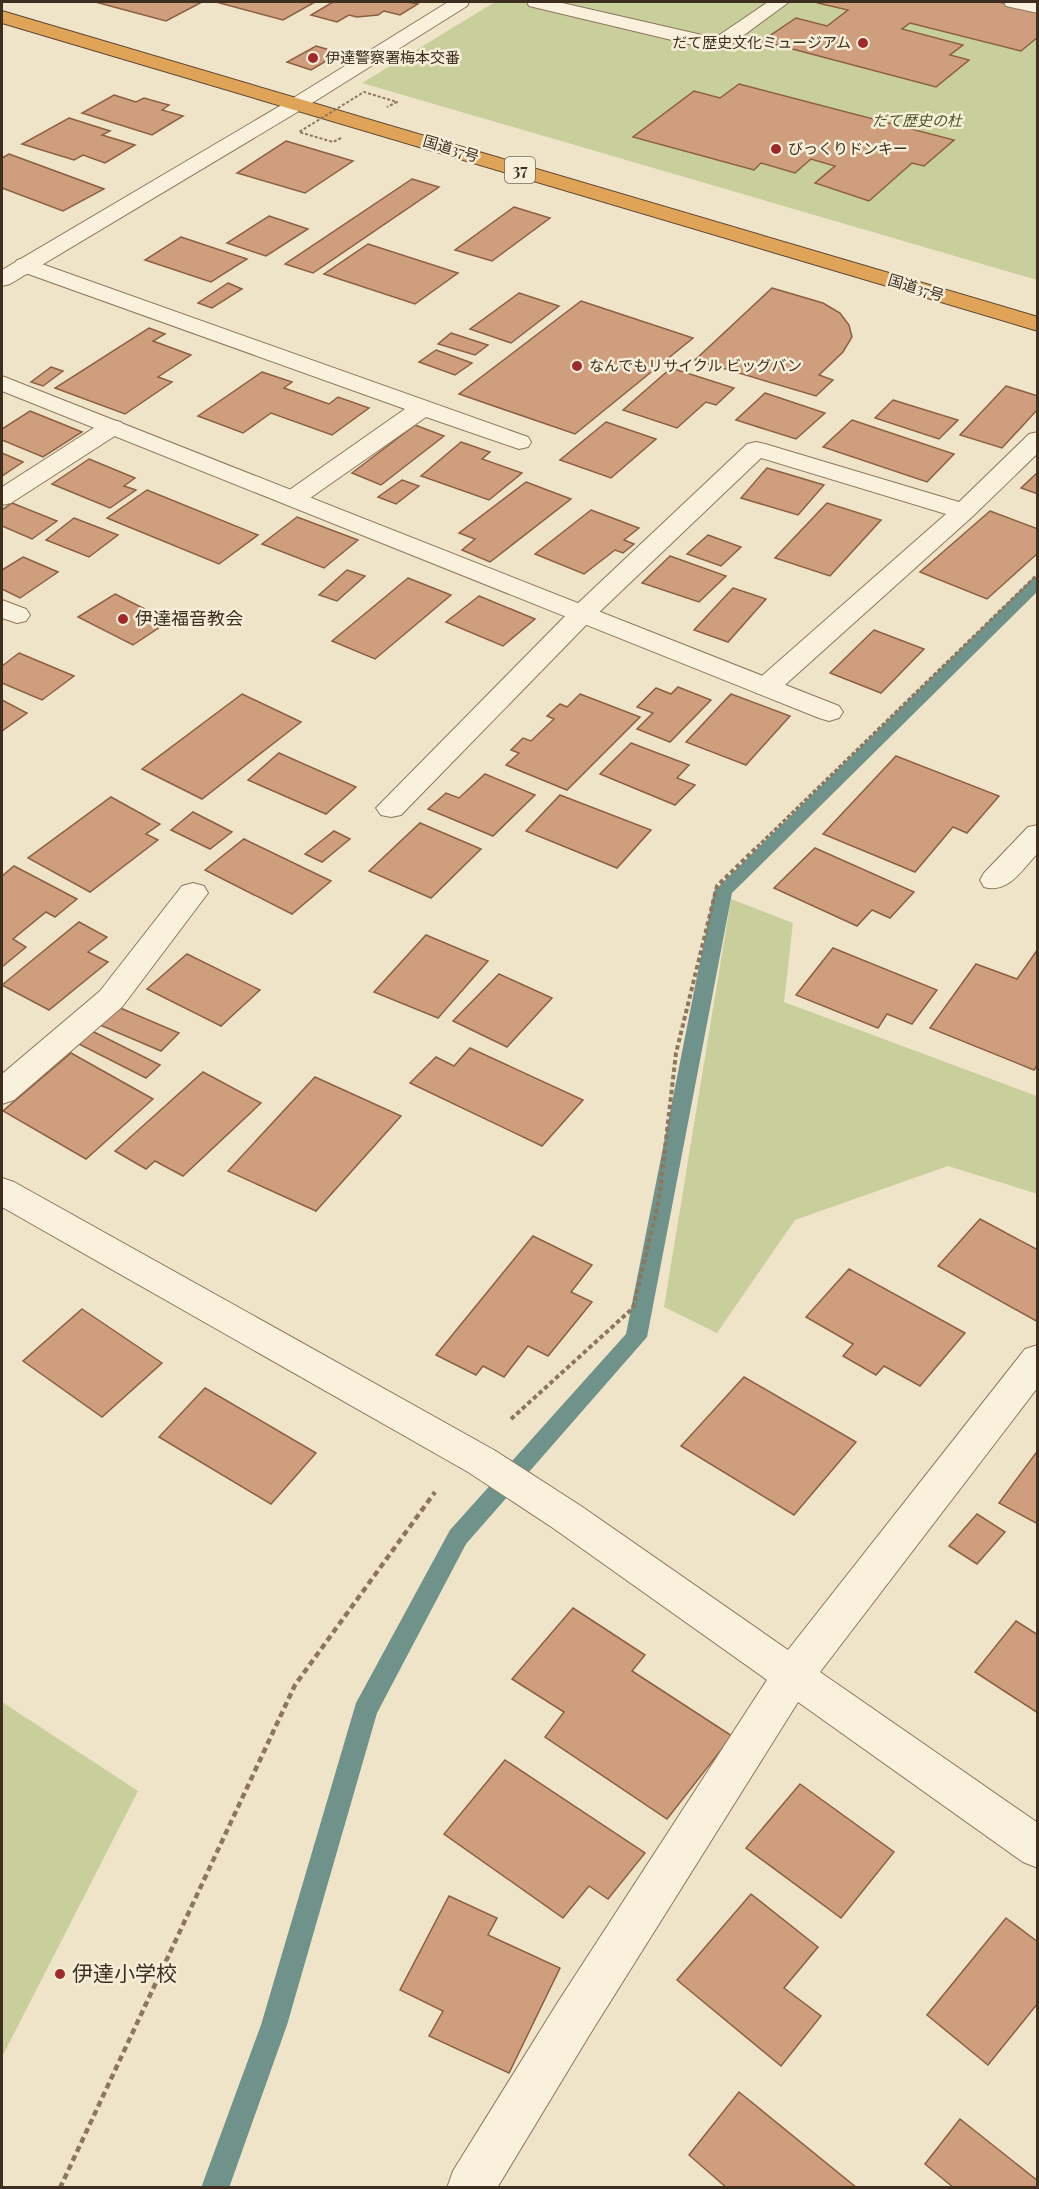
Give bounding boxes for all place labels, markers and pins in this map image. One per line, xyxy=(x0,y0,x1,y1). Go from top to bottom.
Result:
place label: だて歴史文化ミュージアム xyxy=(672,32,851,52)
marker: だて歴史文化ミュージアム xyxy=(856,36,870,50)
place label: 伊達警察署梅本交番 xyxy=(325,47,460,67)
marker: 伊達警察署梅本交番 xyxy=(306,51,320,65)
place label: びっくりドンキー xyxy=(788,138,908,158)
marker: びっくりドンキー xyxy=(769,142,783,156)
place label: なんでもリサイクル ビッグバン xyxy=(589,355,802,375)
marker: なんでもリサイクル ビッグバン xyxy=(570,359,584,373)
place label: 伊達福音教会 xyxy=(135,606,243,630)
marker: 伊達福音教会 xyxy=(116,612,130,626)
place label: 伊達小学校 xyxy=(72,1958,177,1986)
marker: 伊達小学校 xyxy=(53,1967,67,1981)

